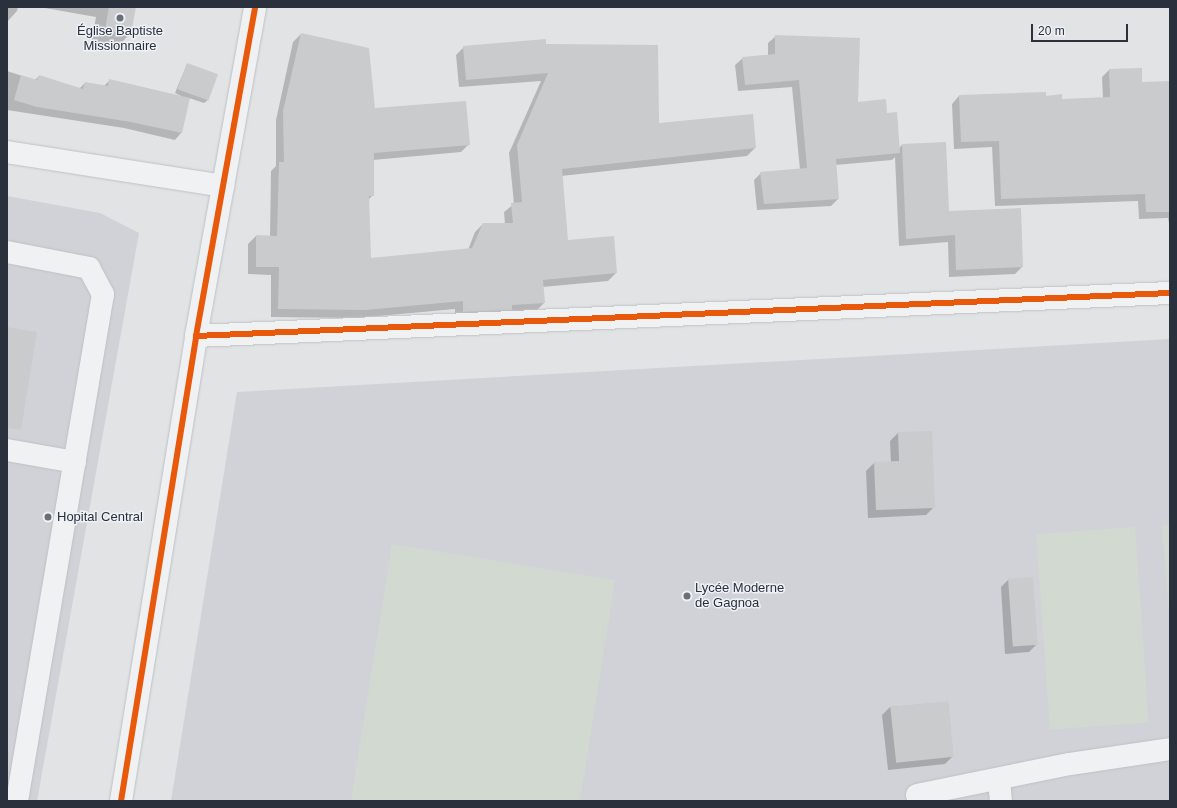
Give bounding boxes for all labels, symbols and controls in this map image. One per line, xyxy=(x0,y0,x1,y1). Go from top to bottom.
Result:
marker: Église Baptiste Missionnaire xyxy=(115,13,125,23)
scale bar xyxy=(1033,16,1130,42)
place label: Église Baptiste Missionnaire xyxy=(77,24,163,55)
text: 20 m xyxy=(1038,24,1065,38)
place label: Hopital Central xyxy=(57,509,143,525)
marker: Hopital Central xyxy=(42,511,54,523)
place label: Lycée Moderne de Gagnoa xyxy=(695,581,784,612)
marker: Lycée Moderne de Gagnoa xyxy=(682,591,692,601)

